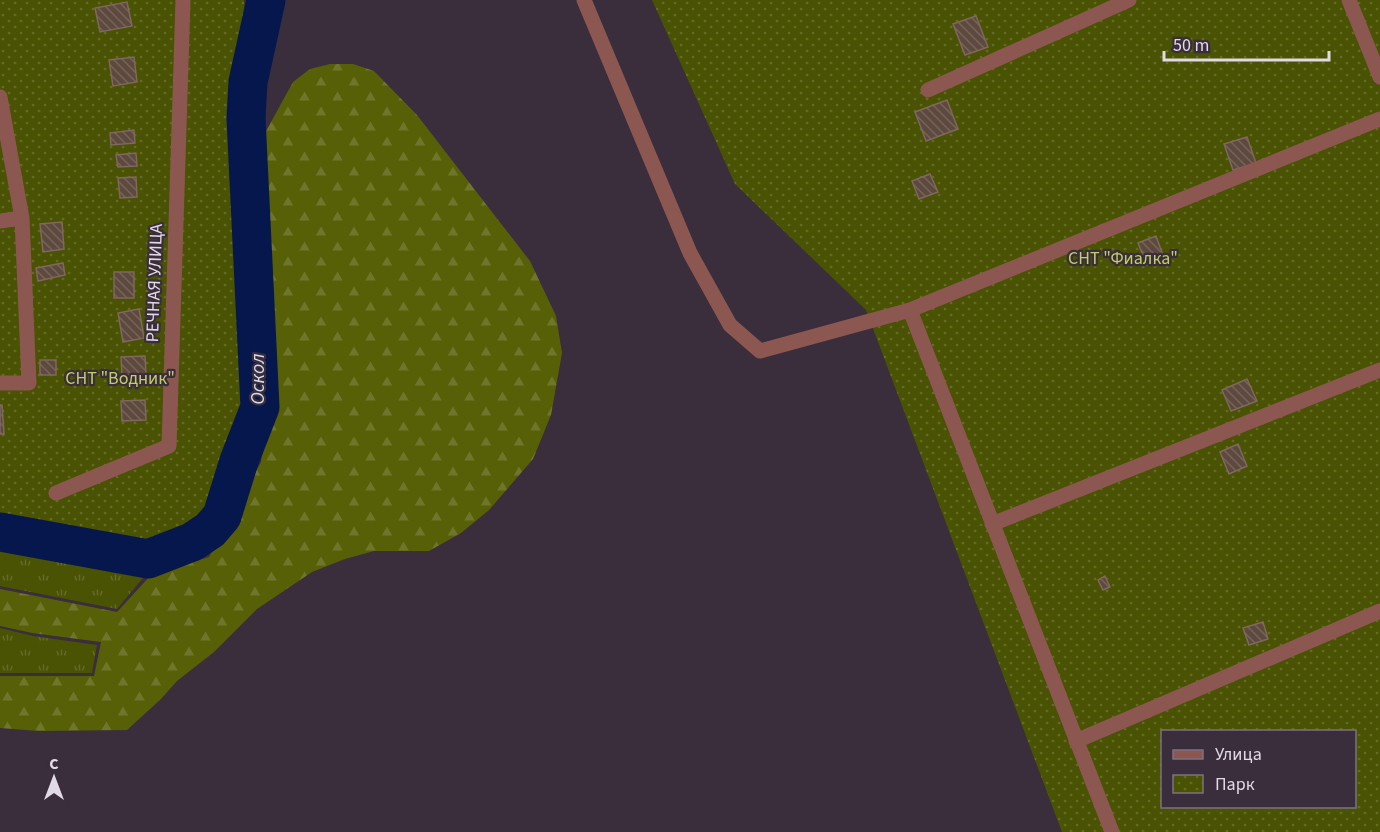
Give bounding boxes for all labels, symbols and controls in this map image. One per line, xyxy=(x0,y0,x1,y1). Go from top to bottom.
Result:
scale bar xyxy=(1164,24,1329,62)
text: 50 m xyxy=(1173,33,1209,58)
street label: РЕЧНАЯ УЛИЦА xyxy=(140,223,169,343)
park label: СНТ "Фиалка" xyxy=(1068,246,1178,271)
water label: Оскол xyxy=(244,353,272,405)
park label: СНТ "Водник" xyxy=(65,366,175,391)
legend xyxy=(1161,730,1356,808)
text: Улица xyxy=(1215,742,1262,767)
north arrow xyxy=(24,748,84,808)
text: С xyxy=(49,753,59,775)
text: Парк xyxy=(1215,772,1255,797)

